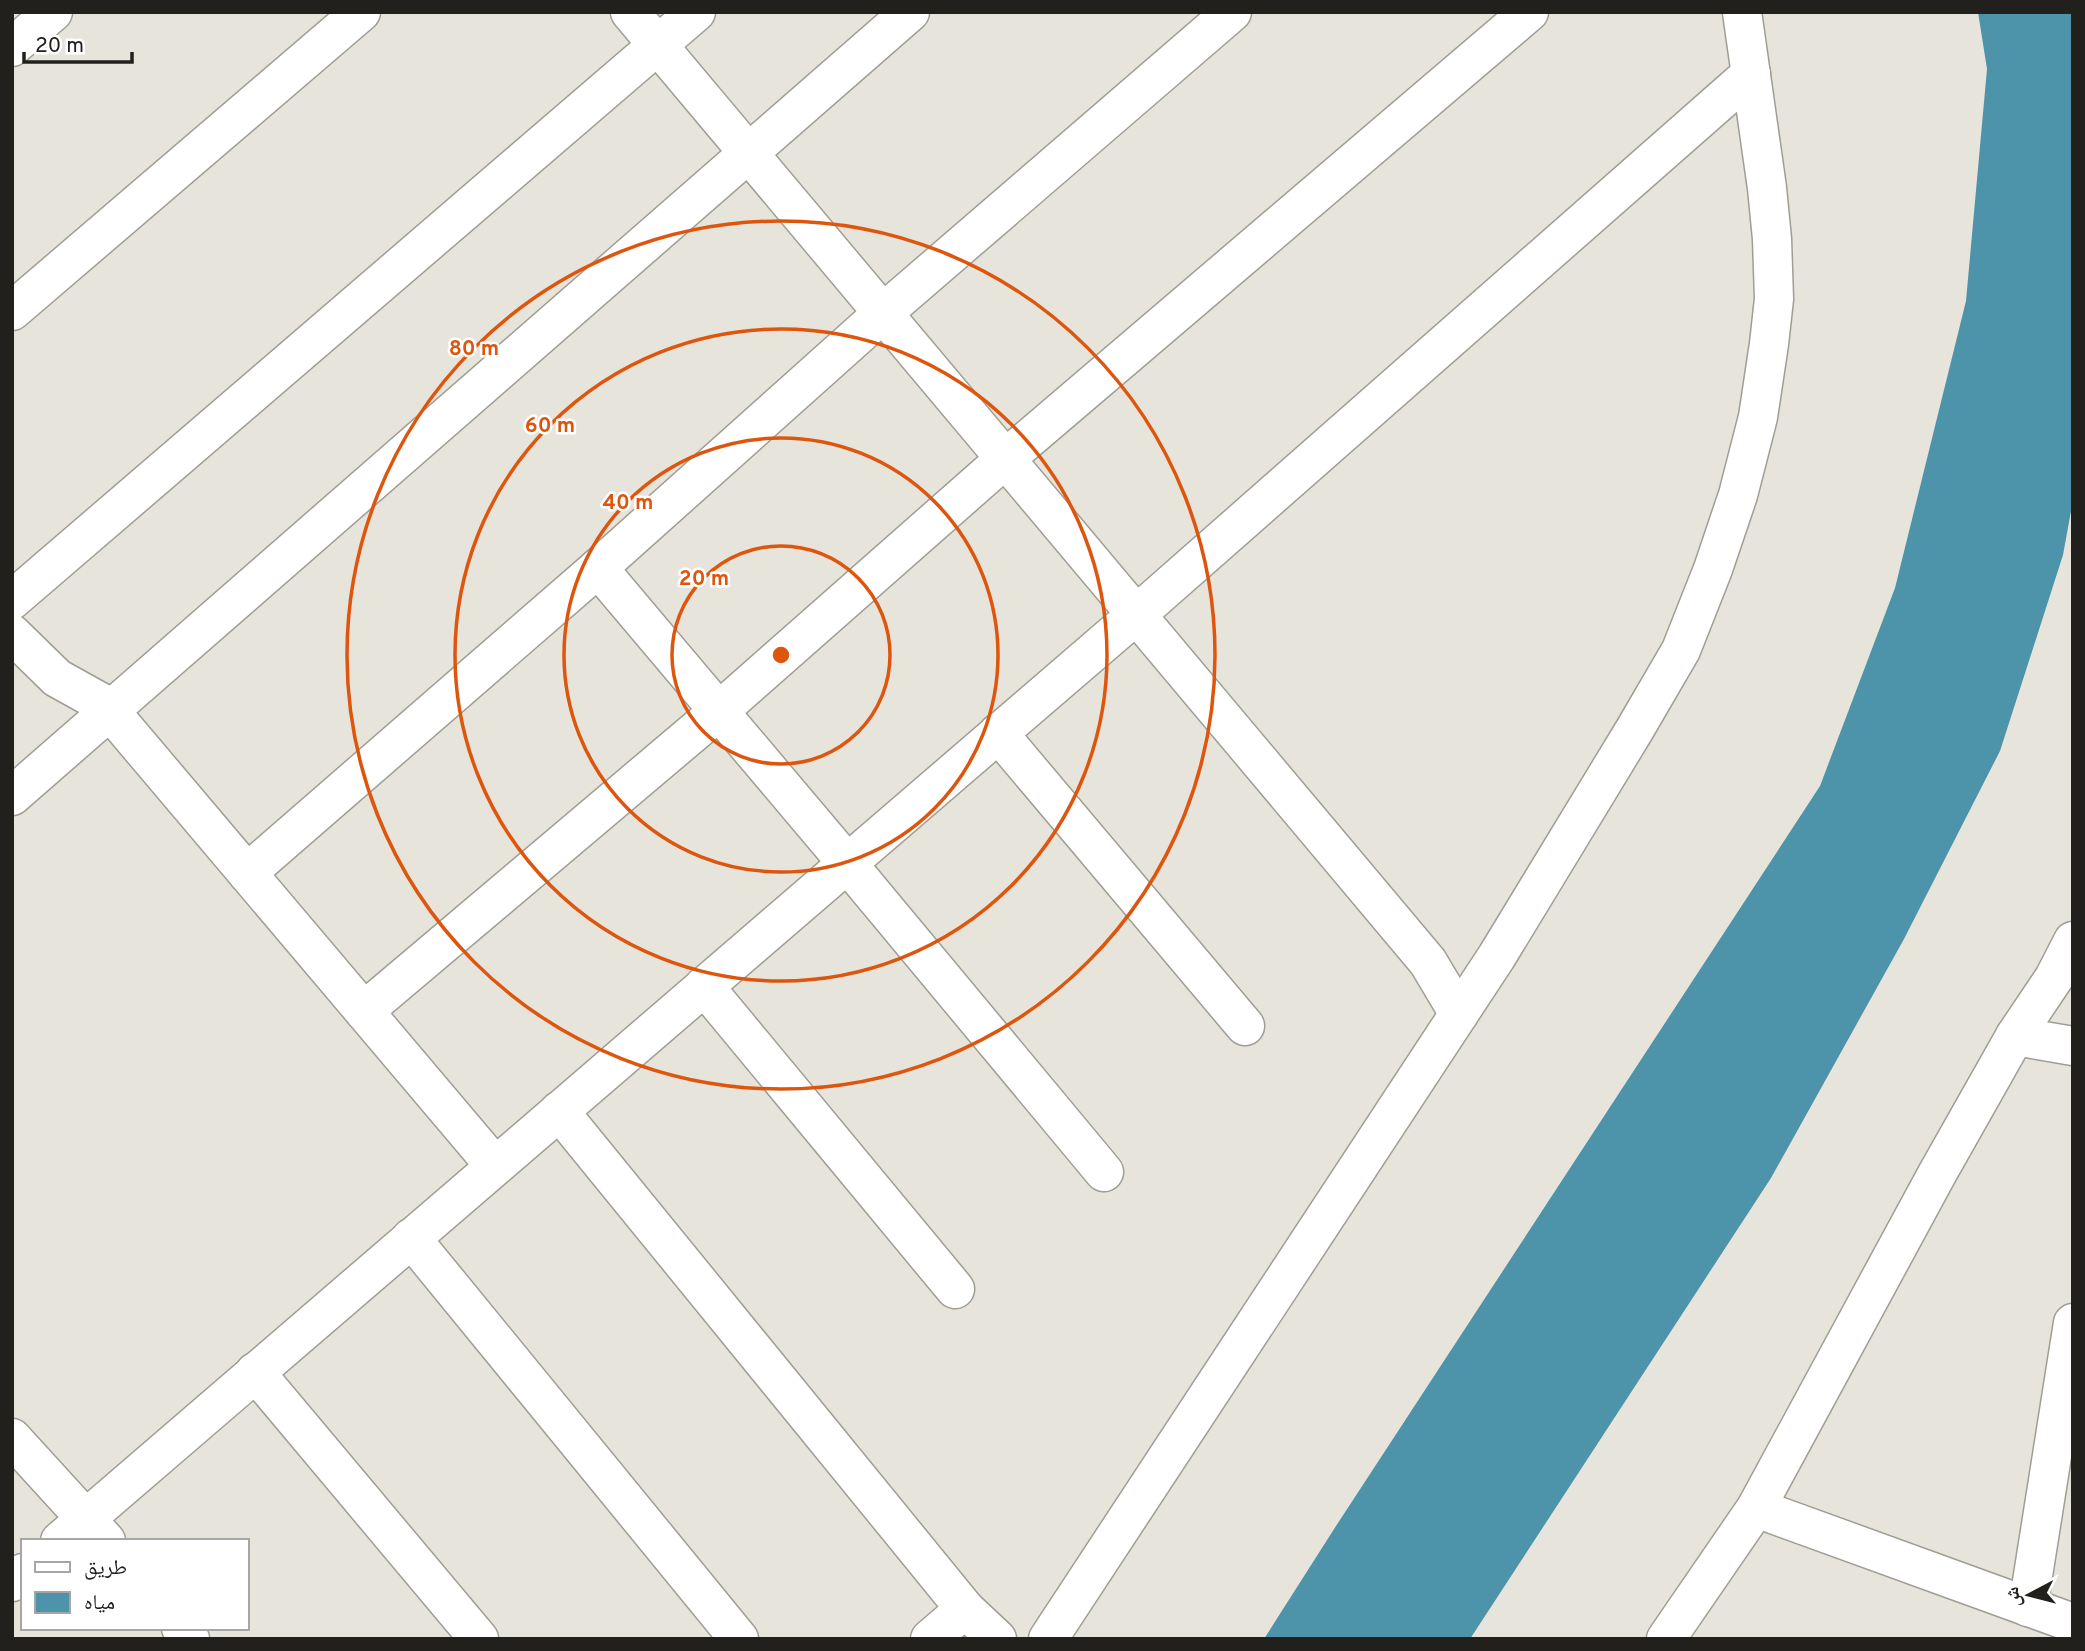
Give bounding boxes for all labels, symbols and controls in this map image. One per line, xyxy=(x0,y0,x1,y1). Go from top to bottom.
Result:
scale bar xyxy=(24,21,133,65)
text: 20 m xyxy=(35,33,84,60)
text: 80 m xyxy=(449,336,499,363)
text: 60 m xyxy=(525,413,575,440)
text: 40 m xyxy=(603,490,653,517)
text: 20 m xyxy=(679,566,729,593)
centre of rings xyxy=(769,643,793,667)
legend xyxy=(21,1539,248,1630)
text: طريق xyxy=(84,1555,127,1582)
north arrow xyxy=(1994,1560,2064,1630)
text: ش xyxy=(2001,1585,2027,1608)
text: مياه xyxy=(84,1590,115,1617)

